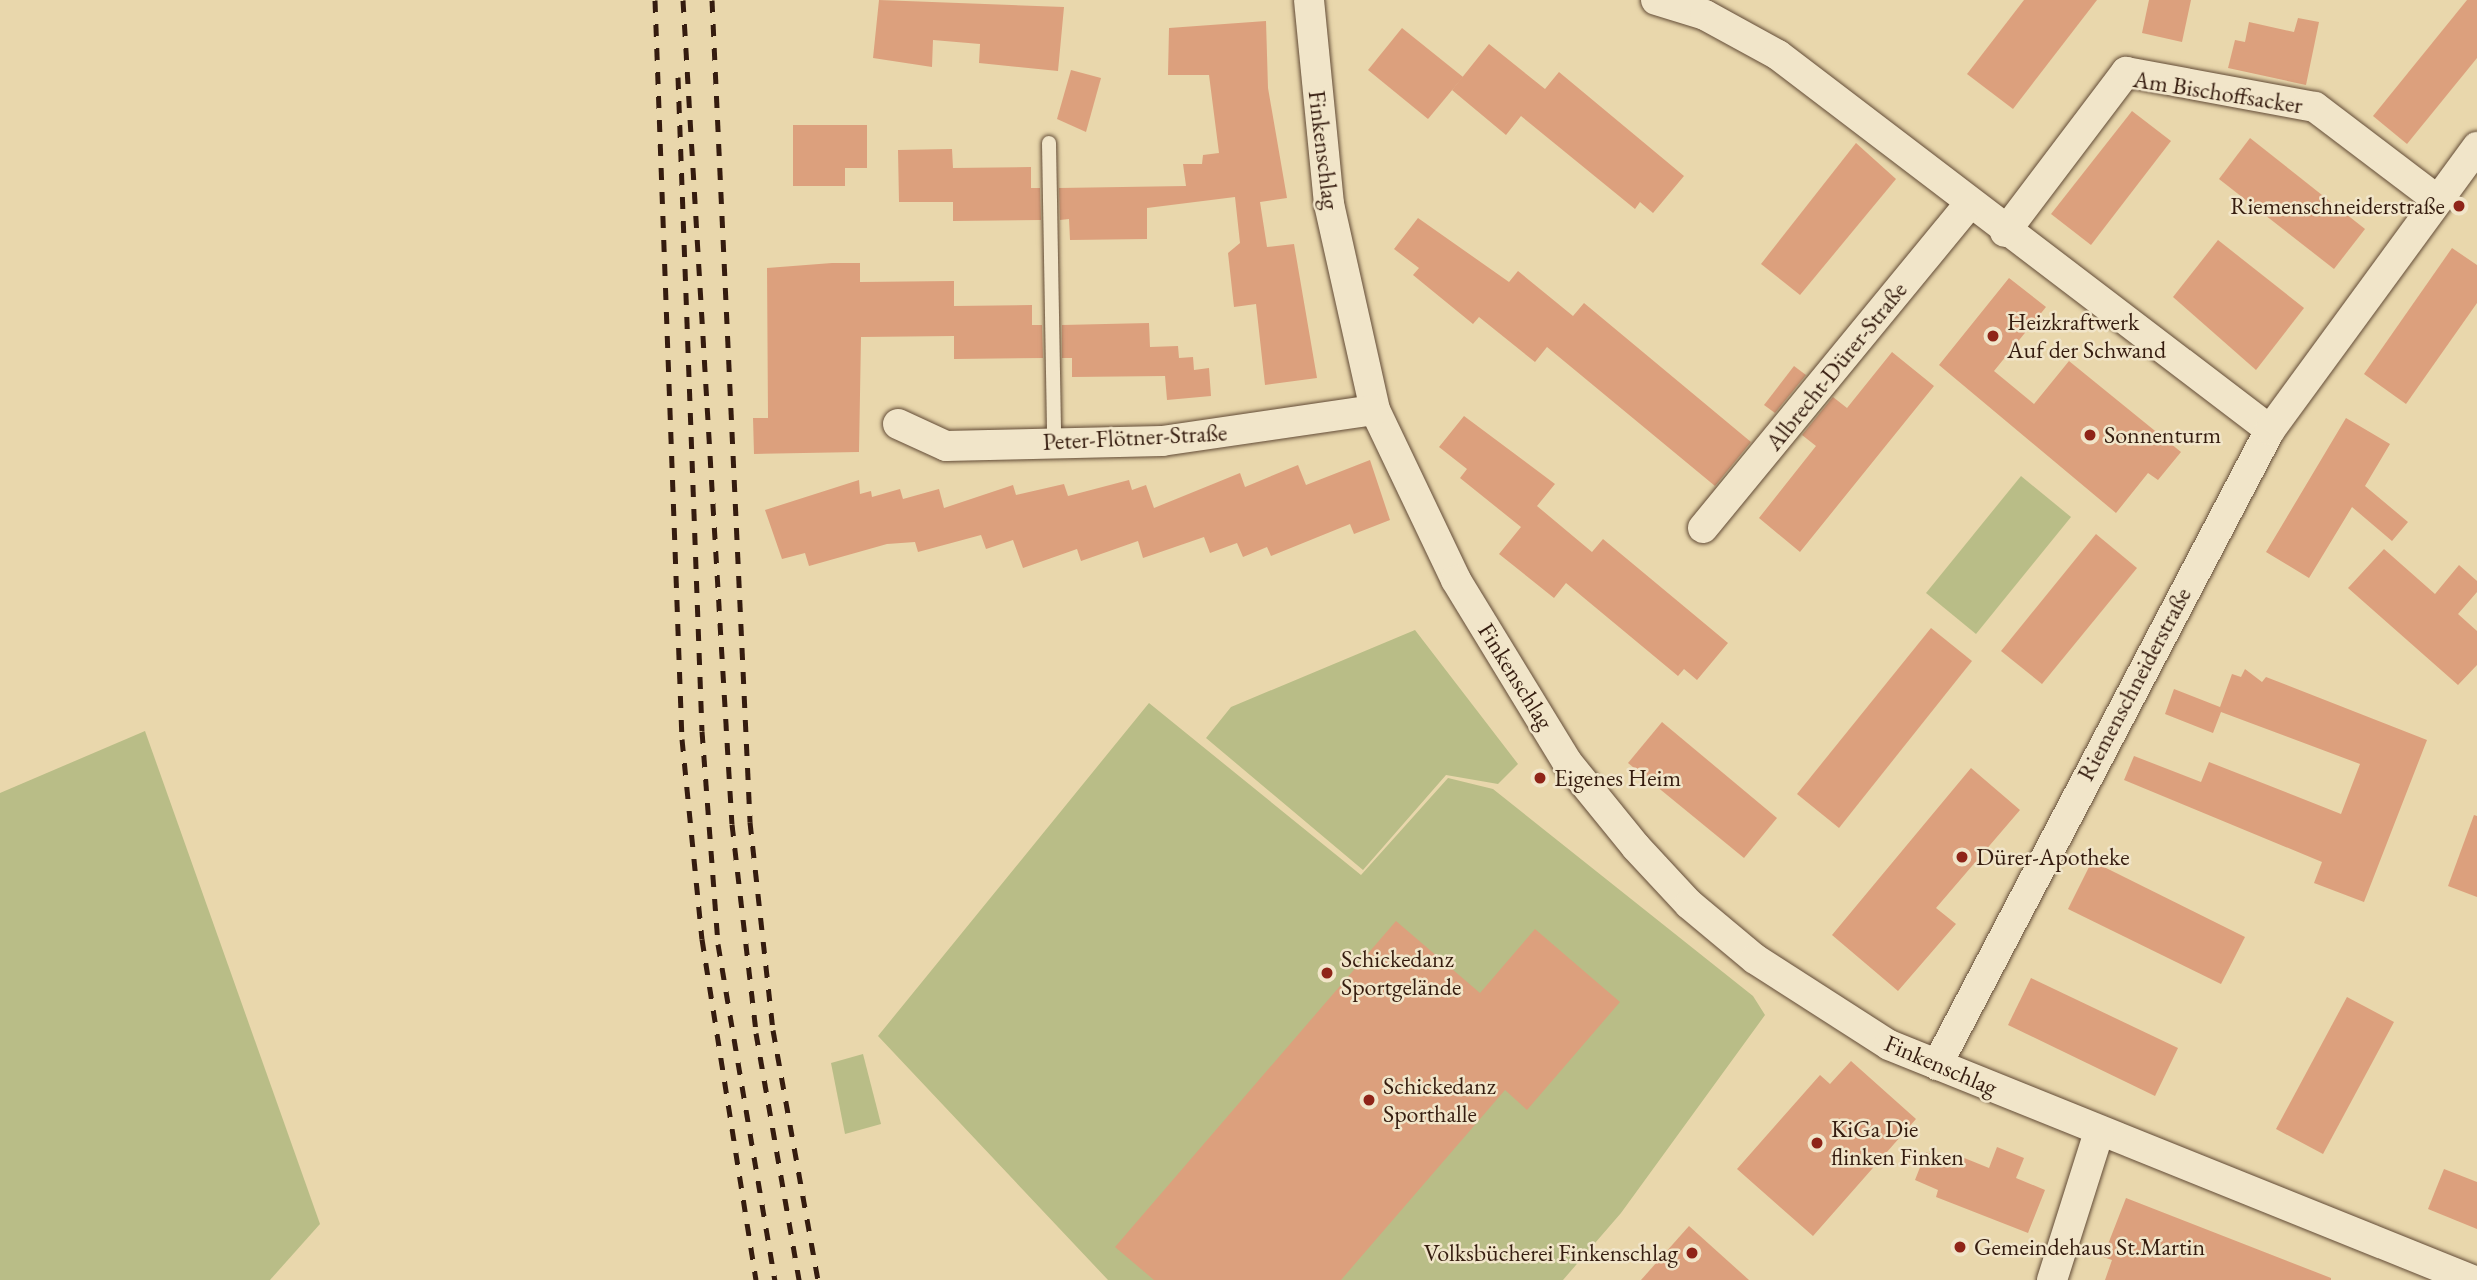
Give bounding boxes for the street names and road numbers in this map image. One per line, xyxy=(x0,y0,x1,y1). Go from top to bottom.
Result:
street label: Am Bischoffsacker xyxy=(2131,64,2305,120)
street label: Finkenschlag xyxy=(1302,89,1346,211)
street label: Albrecht-Dürer-Straße xyxy=(1759,276,1913,456)
street label: Peter-Flötner-Straße xyxy=(1042,418,1228,456)
street label: Riemenschneiderstraße xyxy=(2071,582,2197,786)
street label: Finkenschlag xyxy=(1472,618,1560,734)
street label: Finkenschlag xyxy=(1880,1028,2002,1102)

